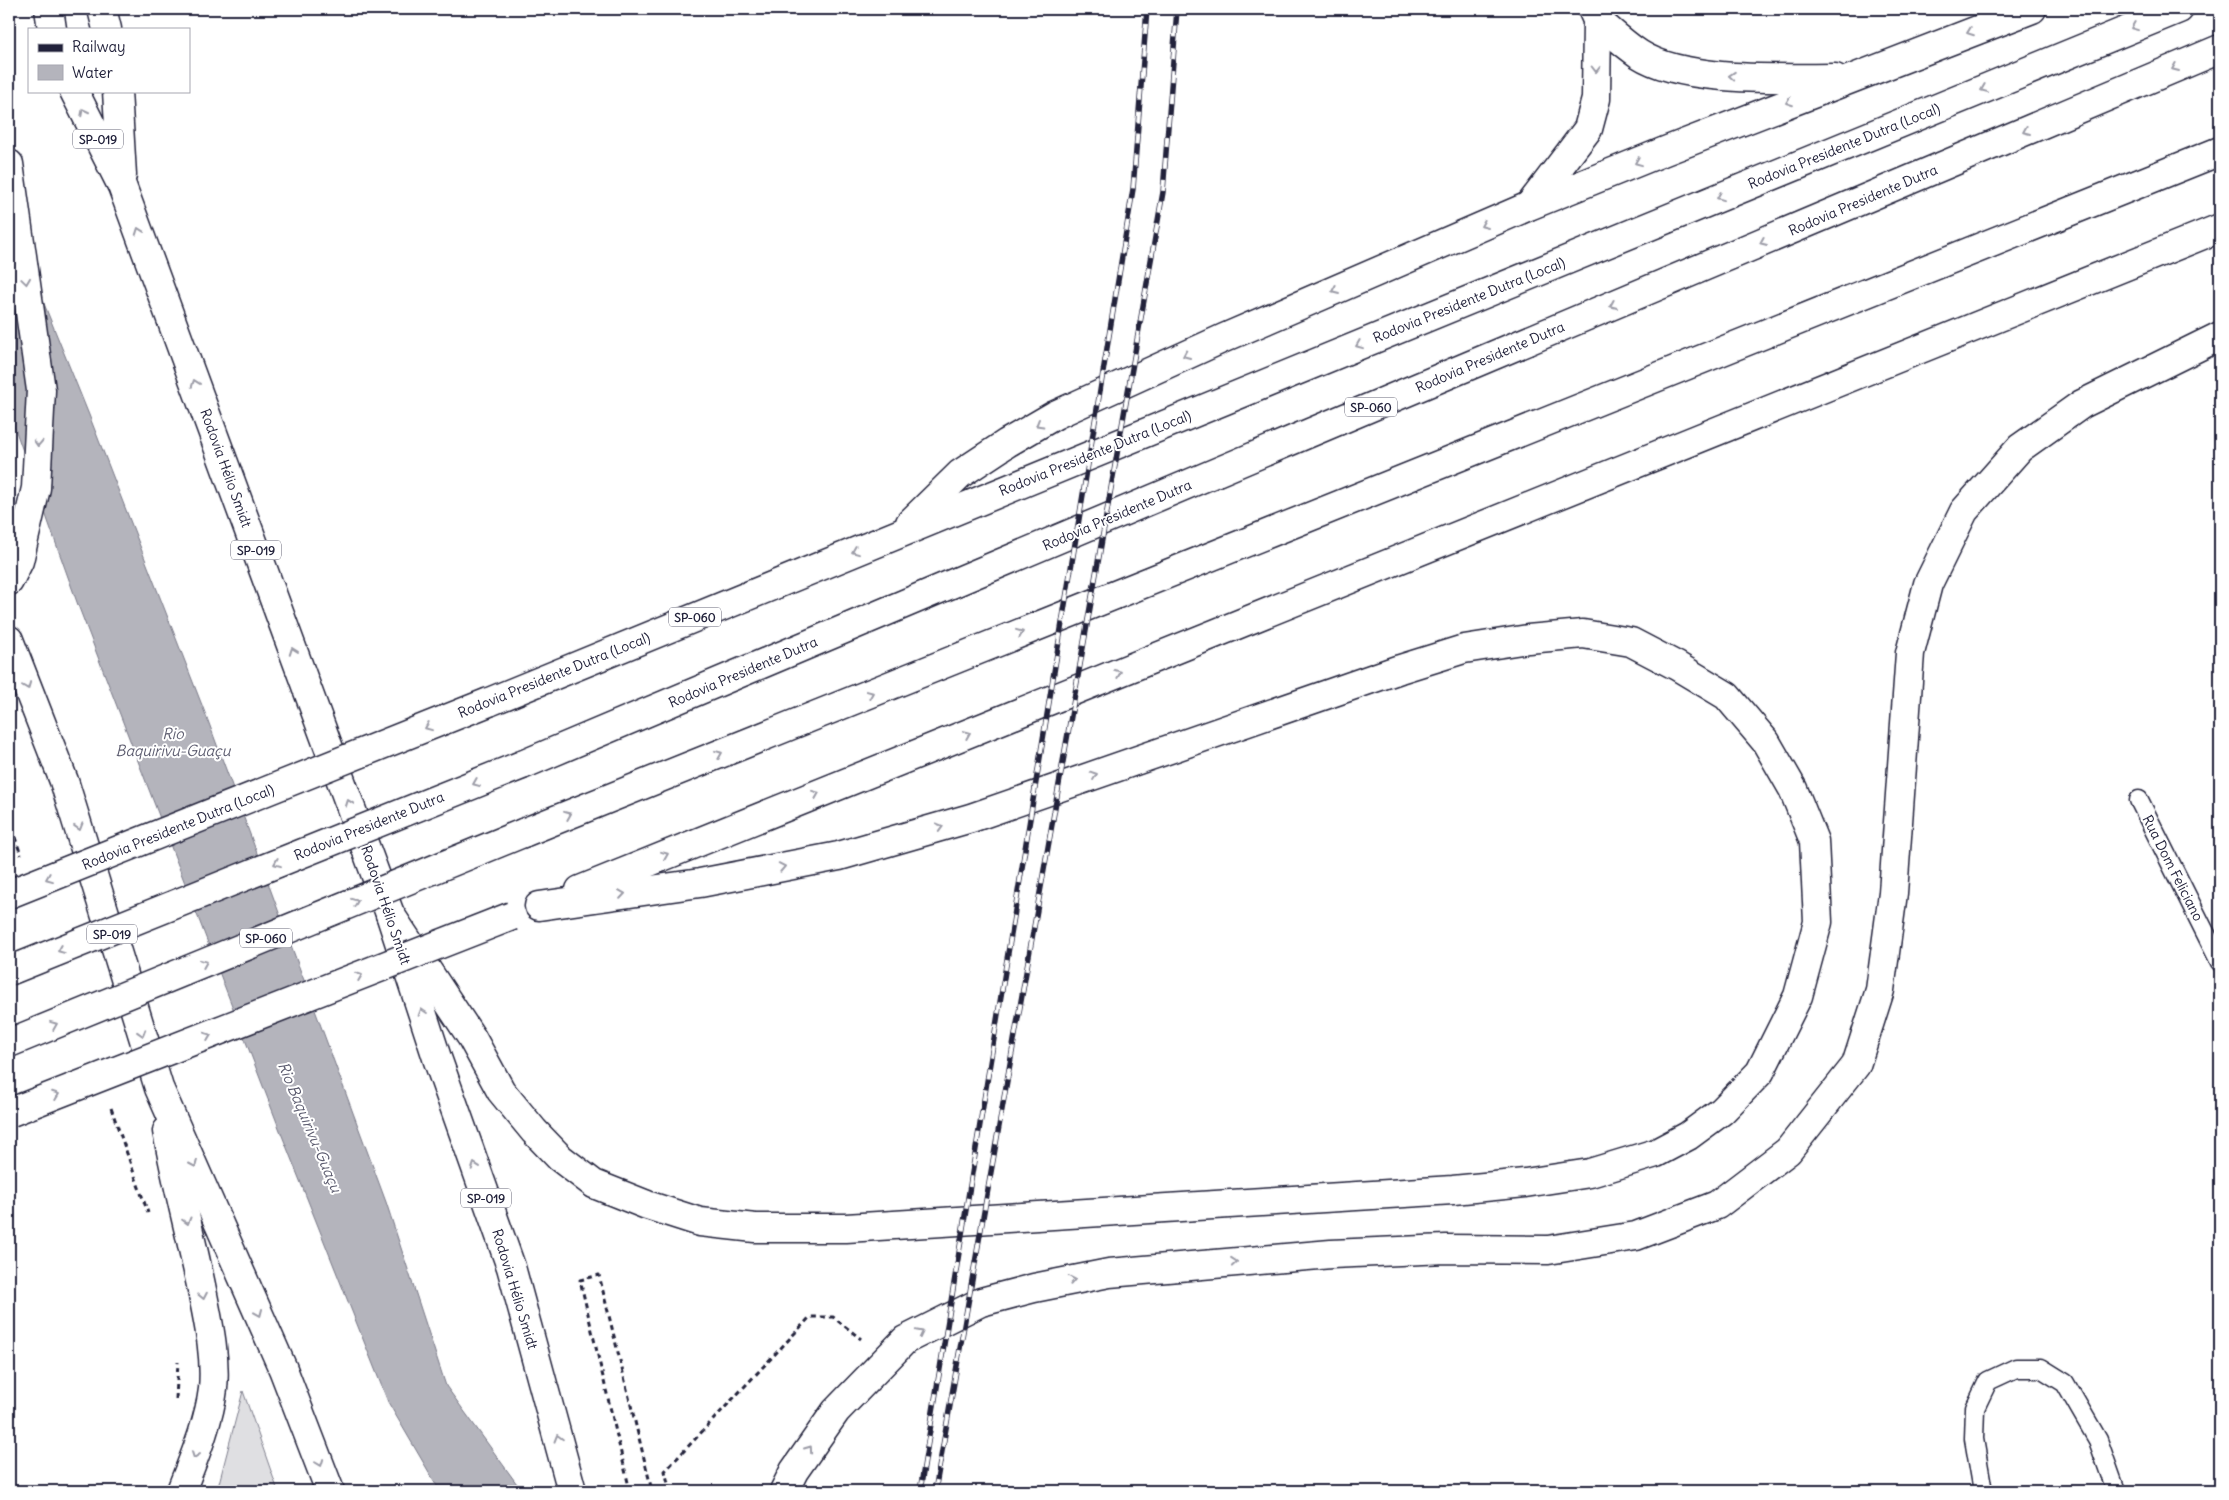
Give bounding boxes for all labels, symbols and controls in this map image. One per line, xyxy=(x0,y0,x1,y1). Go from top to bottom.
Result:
one-way arrow xyxy=(2130,21,2139,32)
one-way arrow xyxy=(1966,26,1974,36)
legend xyxy=(28,28,190,92)
text: Railway xyxy=(72,37,126,56)
one-way arrow xyxy=(2171,61,2180,72)
text: Water xyxy=(72,63,113,82)
one-way arrow xyxy=(1591,65,1602,73)
one-way arrow xyxy=(1728,71,1736,82)
one-way arrow xyxy=(1980,82,1989,93)
one-way arrow xyxy=(1785,96,1794,106)
street label: Rodovia Presidente Dutra (Local) xyxy=(1745,99,1943,193)
one-way arrow xyxy=(80,108,90,117)
one-way arrow xyxy=(2022,125,2031,135)
road number: SP-019 xyxy=(73,130,123,148)
one-way arrow xyxy=(1634,155,1643,166)
street label: Rodovia Presidente Dutra xyxy=(1786,160,1940,240)
one-way arrow xyxy=(1716,191,1725,201)
one-way arrow xyxy=(1480,219,1489,230)
one-way arrow xyxy=(135,227,145,235)
one-way arrow xyxy=(1759,235,1768,246)
street label: Rodovia Presidente Dutra (Local) xyxy=(1370,253,1568,347)
one-way arrow xyxy=(20,277,30,286)
one-way arrow xyxy=(1331,283,1340,294)
one-way arrow xyxy=(1609,299,1618,309)
street label: Rodovia Presidente Dutra xyxy=(1413,317,1567,397)
one-way arrow xyxy=(1355,338,1364,349)
one-way arrow xyxy=(1182,349,1191,360)
one-way arrow xyxy=(191,379,201,388)
road number: SP-060 xyxy=(1345,398,1397,417)
street label: Rodovia Hélio Smidt xyxy=(196,406,256,530)
street label: Rodovia Presidente Dutra (Local) xyxy=(996,406,1194,500)
one-way arrow xyxy=(1036,418,1045,428)
one-way arrow xyxy=(33,439,44,447)
street label: Rodovia Presidente Dutra xyxy=(1040,475,1194,555)
road number: SP-019 xyxy=(231,540,281,560)
one-way arrow xyxy=(851,545,860,555)
road number: SP-060 xyxy=(669,608,721,626)
street label: Rodovia Presidente Dutra (Local) xyxy=(455,628,653,722)
one-way arrow xyxy=(1016,629,1024,639)
street label: Rodovia Presidente Dutra xyxy=(666,632,820,712)
one-way arrow xyxy=(289,647,299,655)
one-way arrow xyxy=(1113,669,1122,679)
one-way arrow xyxy=(20,681,31,690)
one-way arrow xyxy=(865,689,874,700)
one-way arrow xyxy=(424,720,433,731)
water label: Rio Baquirivu-Guaçu xyxy=(116,724,232,760)
one-way arrow xyxy=(962,729,971,740)
one-way arrow xyxy=(714,750,723,761)
one-way arrow xyxy=(1089,771,1097,781)
one-way arrow xyxy=(473,777,481,787)
street label: Rodovia Presidente Dutra (Local) xyxy=(79,780,277,874)
street label: Rodovia Presidente Dutra xyxy=(291,788,447,864)
one-way arrow xyxy=(811,790,820,801)
one-way arrow xyxy=(345,799,355,808)
one-way arrow xyxy=(563,811,572,821)
street label: Rua Dom Feliciano xyxy=(2138,812,2208,924)
one-way arrow xyxy=(935,822,944,833)
one-way arrow xyxy=(73,823,83,831)
street label: Rodovia Hélio Smidt xyxy=(357,843,415,967)
one-way arrow xyxy=(661,851,669,861)
one-way arrow xyxy=(273,857,282,867)
one-way arrow xyxy=(778,862,787,873)
one-way arrow xyxy=(46,872,54,882)
one-way arrow xyxy=(618,889,626,900)
one-way arrow xyxy=(350,898,359,908)
road number: SP-019 xyxy=(87,924,137,944)
road number: SP-060 xyxy=(240,928,292,948)
one-way arrow xyxy=(57,943,66,954)
one-way arrow xyxy=(199,959,208,970)
one-way arrow xyxy=(354,972,363,982)
one-way arrow xyxy=(418,1009,428,1017)
one-way arrow xyxy=(49,1021,58,1031)
one-way arrow xyxy=(137,1028,147,1036)
one-way arrow xyxy=(203,1031,211,1041)
water label: Rio Baquirivu-Guaçu xyxy=(274,1059,347,1196)
one-way arrow xyxy=(51,1091,60,1101)
one-way arrow xyxy=(187,1159,198,1168)
one-way arrow xyxy=(471,1162,481,1171)
road number: SP-019 xyxy=(461,1188,511,1208)
one-way arrow xyxy=(181,1216,192,1225)
street label: Rodovia Hélio Smidt xyxy=(488,1227,542,1352)
one-way arrow xyxy=(1230,1257,1238,1268)
one-way arrow xyxy=(1068,1275,1077,1286)
one-way arrow xyxy=(198,1291,208,1300)
one-way arrow xyxy=(253,1308,264,1317)
one-way arrow xyxy=(915,1329,924,1339)
one-way arrow xyxy=(554,1435,564,1443)
one-way arrow xyxy=(803,1446,812,1455)
one-way arrow xyxy=(191,1450,201,1459)
one-way arrow xyxy=(314,1459,324,1467)

